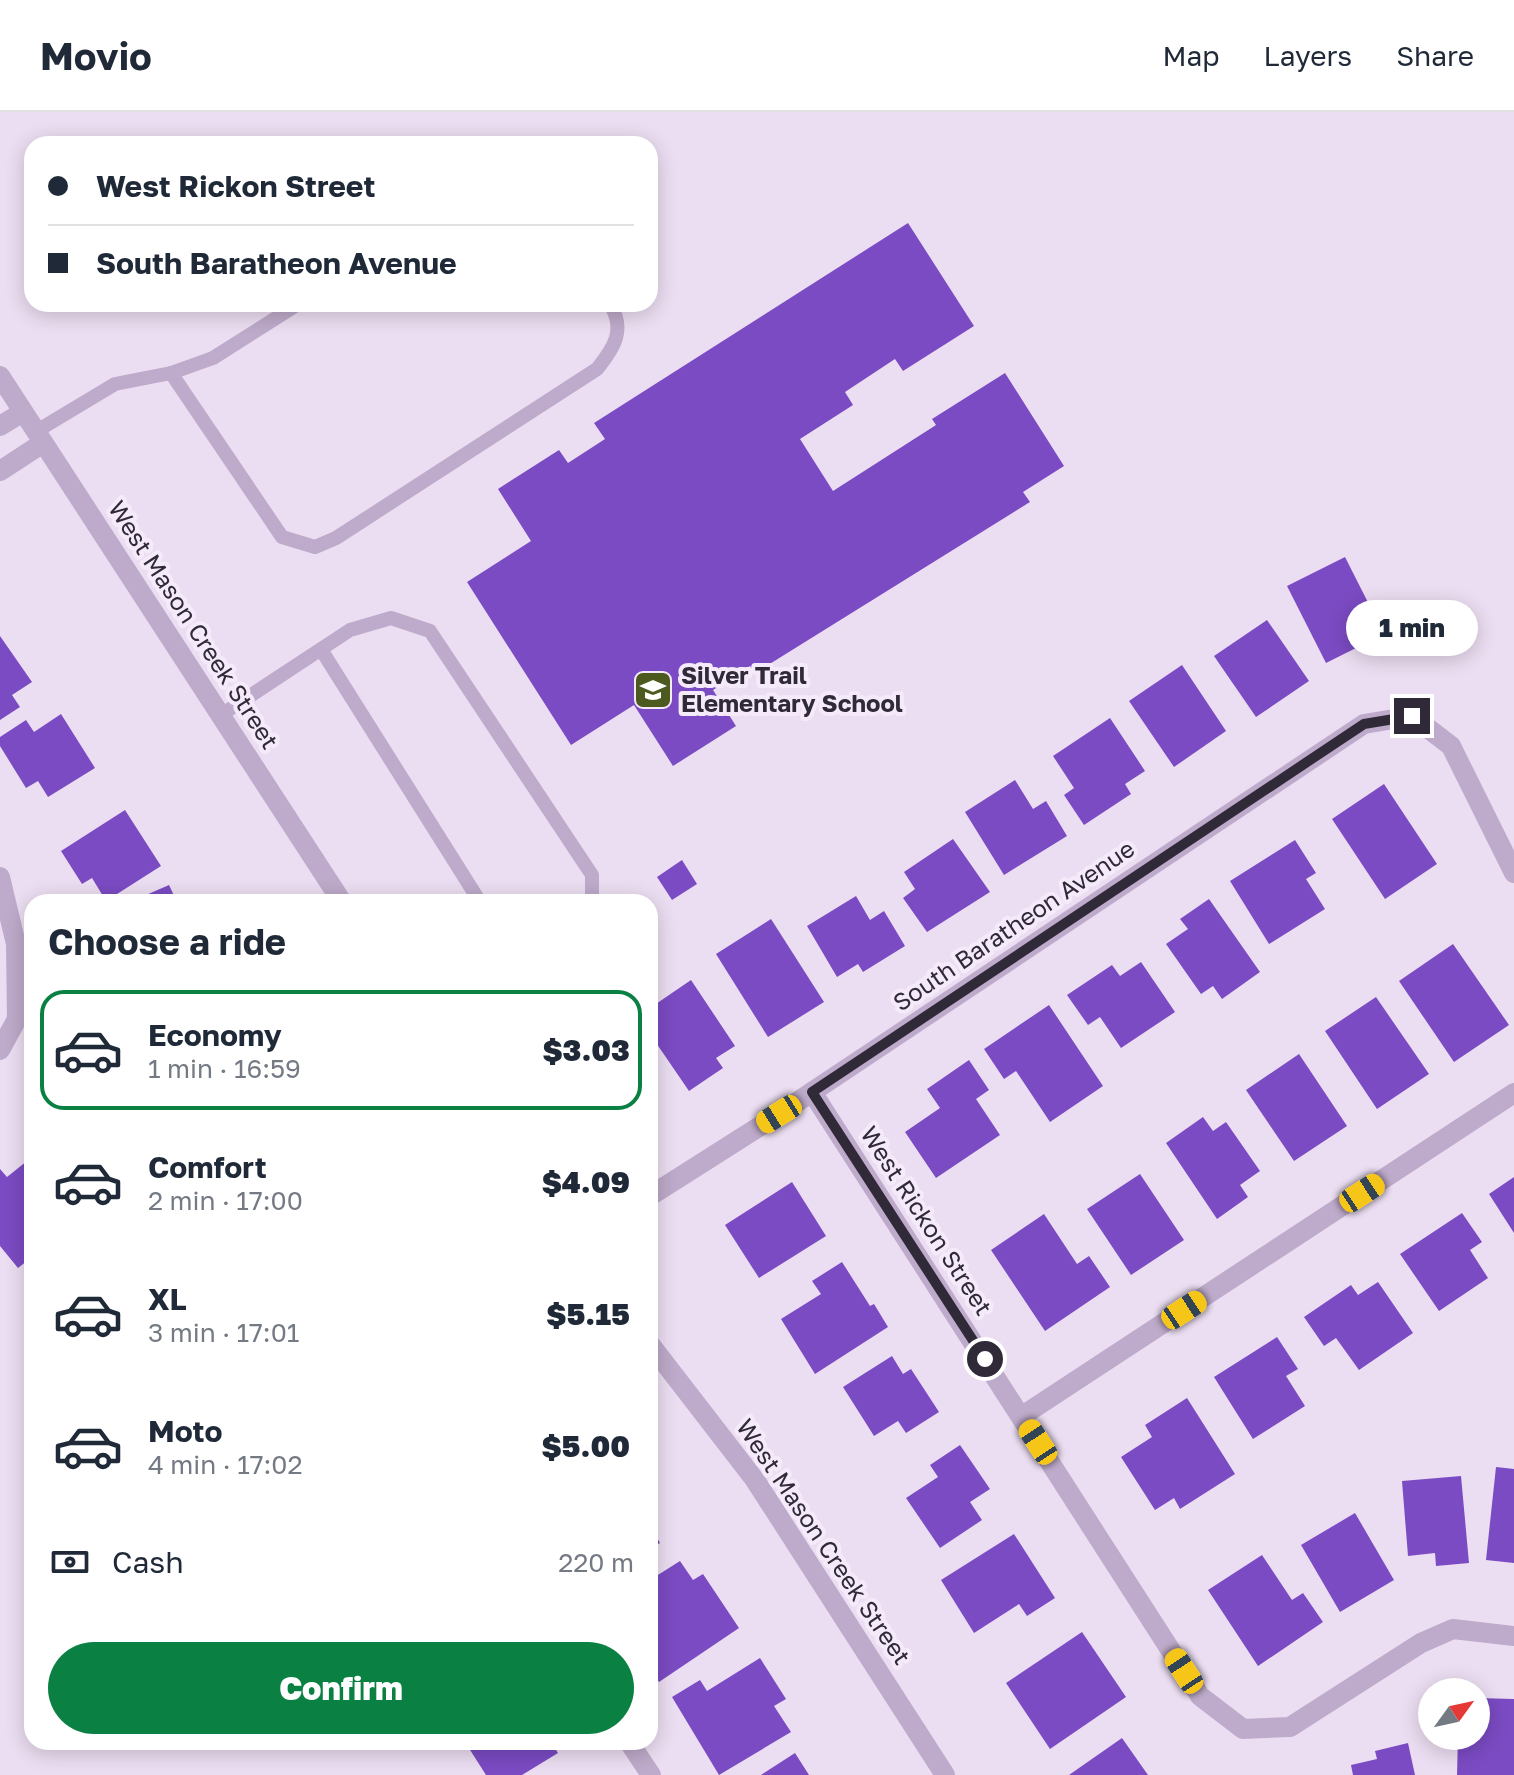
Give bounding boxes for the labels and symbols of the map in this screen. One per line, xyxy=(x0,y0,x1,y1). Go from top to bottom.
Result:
street label: West Mason Creek Street xyxy=(103,495,285,754)
callout: 1 min xyxy=(1346,600,1478,656)
place label: Silver Trail Elementary School xyxy=(681,660,903,717)
school or university icon: Silver Trail Elementary School xyxy=(632,669,674,711)
route end xyxy=(1394,698,1430,734)
street label: South Baratheon Avenue xyxy=(887,833,1139,1016)
car xyxy=(752,1091,806,1137)
street label: West Rickon Street xyxy=(855,1120,999,1320)
car xyxy=(1335,1170,1389,1216)
car xyxy=(1157,1287,1211,1333)
route start xyxy=(967,1341,1003,1377)
street label: West Mason Creek Street xyxy=(731,1413,917,1670)
car xyxy=(1015,1415,1061,1469)
car xyxy=(1161,1644,1207,1698)
north arrow xyxy=(1418,1678,1490,1750)

